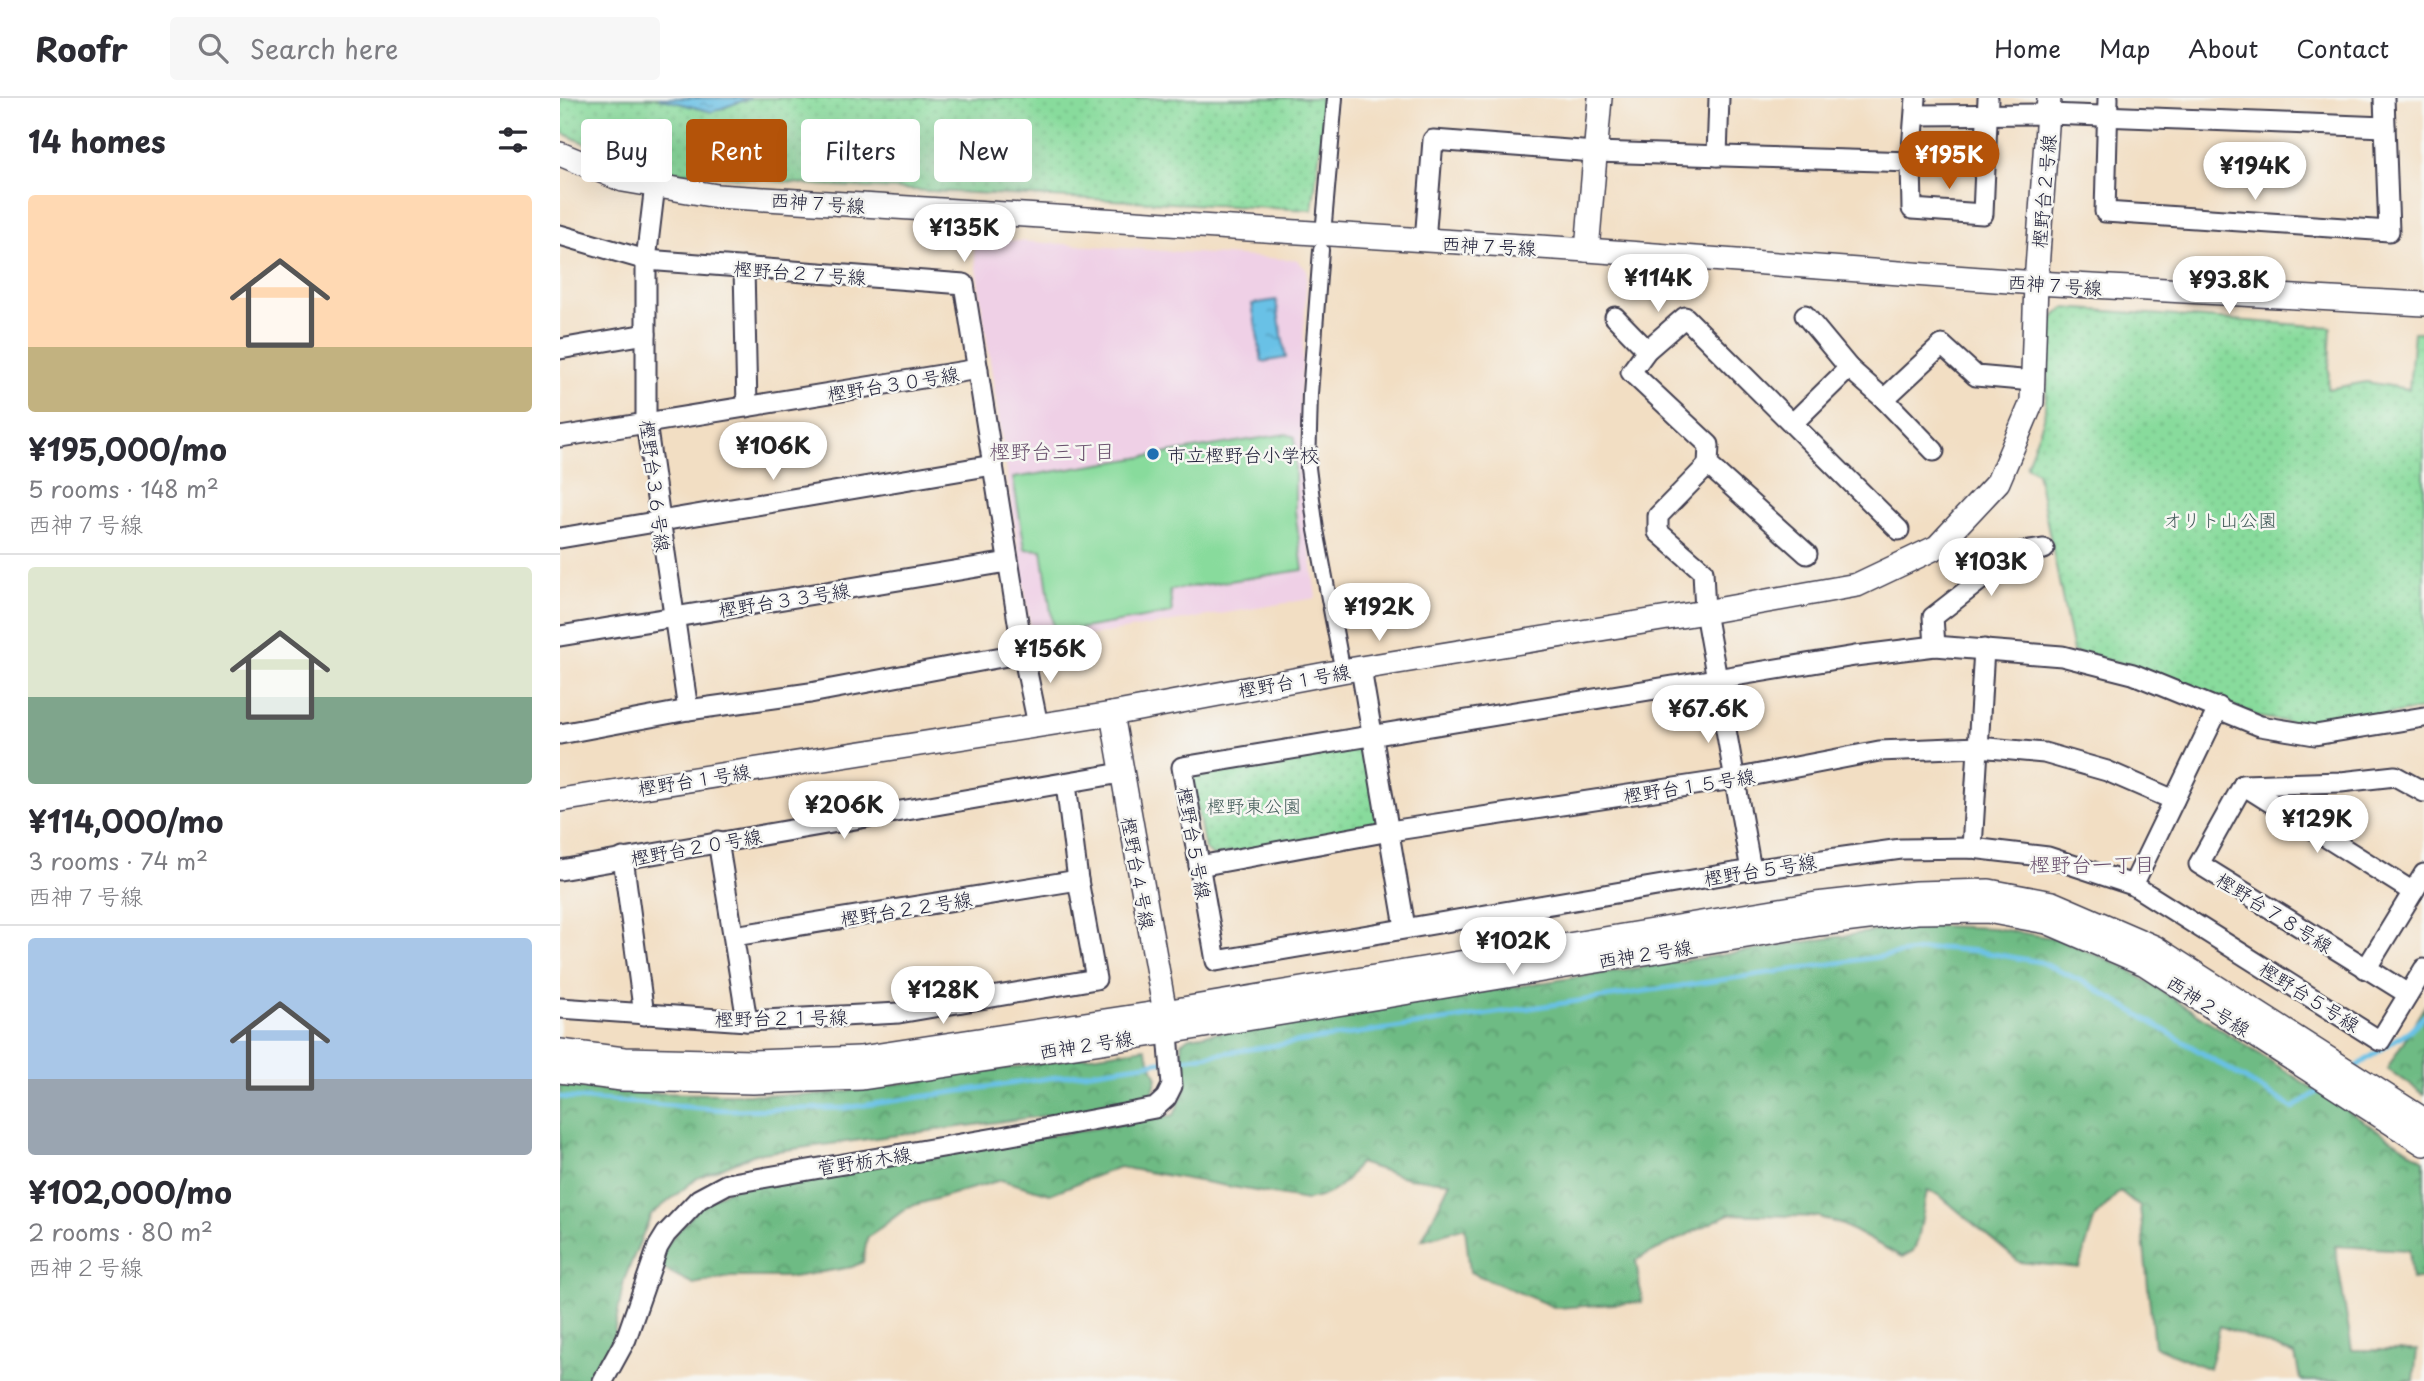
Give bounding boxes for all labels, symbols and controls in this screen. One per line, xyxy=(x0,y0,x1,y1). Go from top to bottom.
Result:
search box xyxy=(170,17,660,80)
text: Roofr xyxy=(35,23,128,73)
icon: search xyxy=(194,29,232,67)
text: Search here xyxy=(250,29,398,68)
text: Home xyxy=(1994,30,2061,66)
text: Map xyxy=(2099,30,2150,66)
text: About xyxy=(2188,30,2258,66)
text: Contact xyxy=(2296,30,2389,66)
text: 14 homes xyxy=(28,118,166,163)
chip: Buy xyxy=(581,119,672,182)
chip: Rent xyxy=(686,119,787,182)
chip: Filters xyxy=(801,119,920,182)
chip: New xyxy=(934,119,1032,182)
icon: filters xyxy=(494,121,532,159)
pin: ¥195K xyxy=(1900,132,1998,191)
street label: 樫野台２号線 xyxy=(2024,133,2062,249)
text: ¥195K xyxy=(1914,136,1984,171)
pin: ¥194K xyxy=(2206,142,2304,202)
text: ¥194K xyxy=(2219,147,2291,182)
street label: 西神７号線 xyxy=(770,185,866,219)
pin: ¥135K xyxy=(915,204,1013,264)
text: ¥135K xyxy=(929,209,999,244)
street label: 西神７号線 xyxy=(1441,229,1537,261)
icon: home xyxy=(217,240,343,366)
street label: 樫野台２７号線 xyxy=(733,253,867,291)
pin: ¥114K xyxy=(1609,254,1707,314)
pin: ¥93.8K xyxy=(2172,256,2286,316)
text: ¥114K xyxy=(1624,259,1692,294)
text: ¥93.8K xyxy=(2189,261,2269,296)
street label: 西神７号線 xyxy=(2007,267,2103,301)
street label: 樫野台３０号線 xyxy=(825,359,961,407)
street label: 樫野台３６号線 xyxy=(634,418,678,554)
pin: ¥106K xyxy=(724,422,822,482)
text: ¥195,000/mo xyxy=(28,426,227,471)
text: ¥106K xyxy=(735,427,811,462)
district label: 樫野台三丁目 xyxy=(989,434,1115,466)
place label: 市立樫野台小学校 xyxy=(1167,440,1319,468)
marker: 市立樫野台小学校 xyxy=(1145,446,1161,462)
text: 5 rooms · 148 m² xyxy=(28,471,219,506)
park label: オリト山公園 xyxy=(2163,505,2277,533)
text: 西神７号線 xyxy=(28,506,143,541)
pin: ¥103K xyxy=(1942,538,2040,598)
text: ¥103K xyxy=(1955,543,2027,578)
street label: 樫野台３３号線 xyxy=(716,575,852,623)
pin: ¥192K xyxy=(1330,584,1428,643)
text: ¥192K xyxy=(1344,588,1414,623)
icon: home xyxy=(217,612,343,738)
pin: ¥156K xyxy=(1001,626,1099,685)
text: ¥156K xyxy=(1014,630,1086,665)
street label: 樫野台１号線 xyxy=(1235,656,1353,704)
pin: ¥67.6K xyxy=(1651,686,1765,745)
text: ¥67.6K xyxy=(1668,690,1748,725)
street label: 樫野台１号線 xyxy=(636,756,752,802)
street label: 樫野台１５号線 xyxy=(1621,761,1757,809)
pin: ¥206K xyxy=(795,782,893,841)
street label: 樫野台５号線 xyxy=(1171,784,1219,902)
text: ¥206K xyxy=(804,786,884,821)
park label: 樫野東公園 xyxy=(1206,791,1302,819)
pin: ¥129K xyxy=(2268,796,2366,855)
text: ¥114,000/mo xyxy=(28,798,223,843)
text: ¥129K xyxy=(2281,800,2353,835)
street label: 樫野台４号線 xyxy=(1115,814,1163,932)
street label: 樫野台２０号線 xyxy=(628,821,764,871)
text: 3 rooms · 74 m² xyxy=(28,843,208,878)
street label: 樫野台５号線 xyxy=(1702,846,1818,892)
district label: 樫野台一丁目 xyxy=(2029,847,2155,879)
street label: 樫野台７８号線 xyxy=(2211,865,2339,959)
text: 西神７号線 xyxy=(28,878,143,913)
street label: 樫野台２２号線 xyxy=(838,884,974,932)
pin: ¥102K xyxy=(1464,918,1562,977)
text: ¥102K xyxy=(1475,922,1551,957)
street label: 西神２号線 xyxy=(1596,932,1694,974)
street label: 樫野台５号線 xyxy=(2254,954,2366,1038)
pin: ¥128K xyxy=(894,967,992,1026)
street label: 西神２号線 xyxy=(2162,967,2256,1043)
text: ¥128K xyxy=(907,971,979,1006)
icon: home xyxy=(217,983,343,1109)
street label: 樫野台２１号線 xyxy=(714,1002,848,1032)
street label: 西神２号線 xyxy=(1037,1023,1135,1065)
street label: 菅野栃木線 xyxy=(815,1139,913,1181)
text: ¥102,000/mo xyxy=(28,1169,232,1214)
text: 2 rooms · 80 m² xyxy=(28,1214,213,1249)
text: 西神２号線 xyxy=(28,1249,143,1284)

